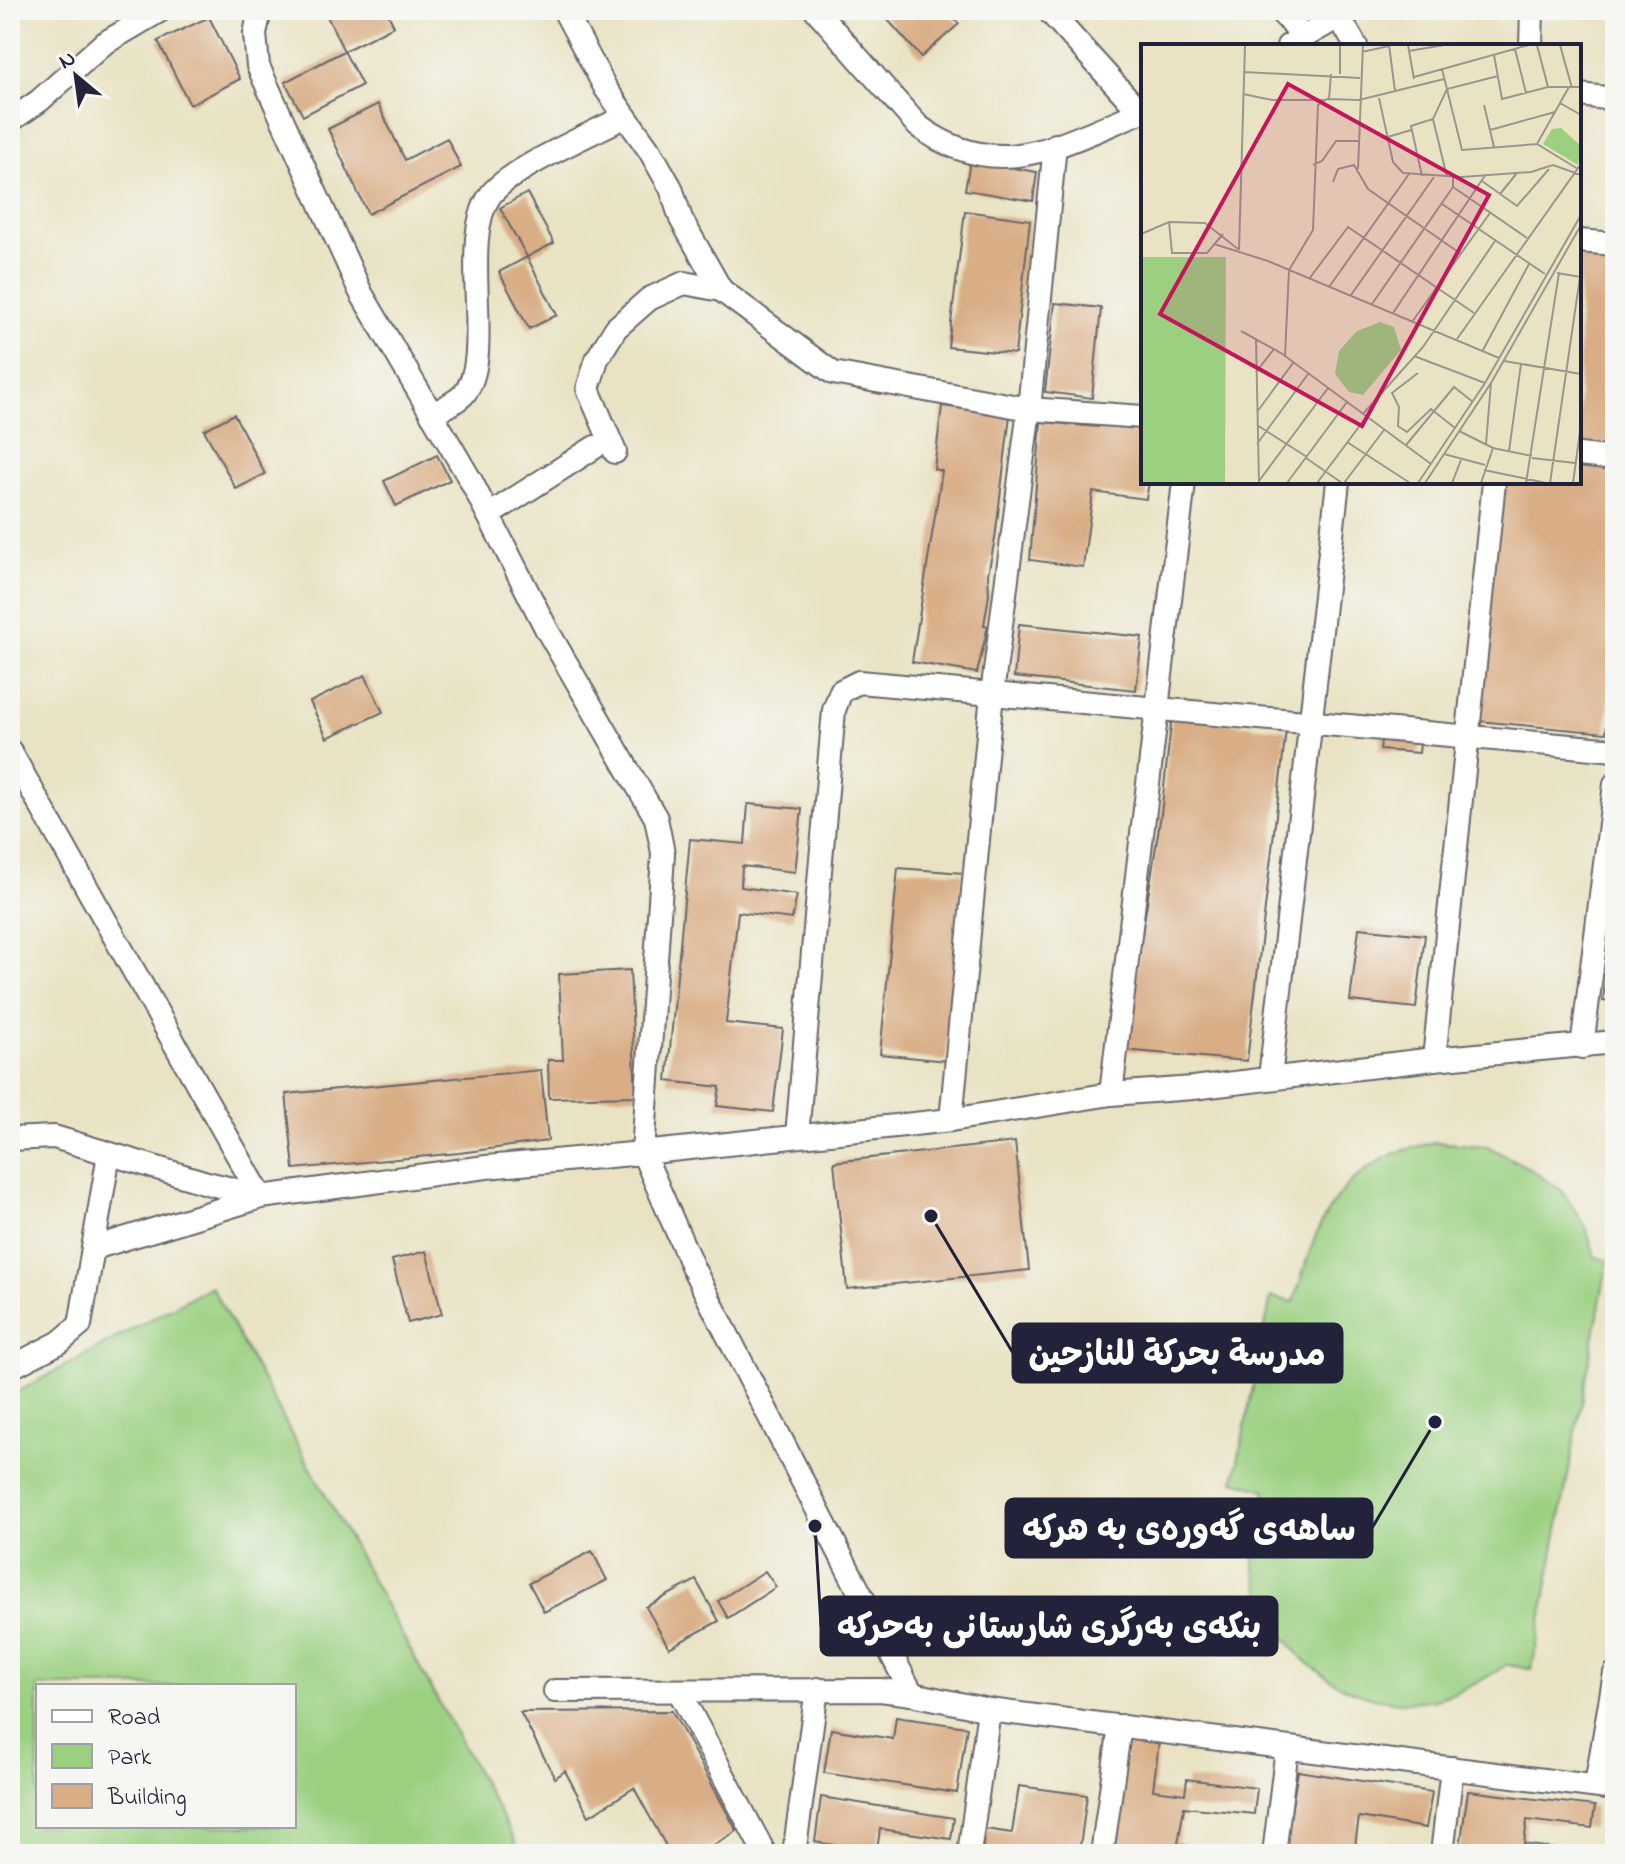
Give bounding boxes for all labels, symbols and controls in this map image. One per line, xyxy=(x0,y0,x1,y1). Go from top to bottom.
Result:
north arrow xyxy=(36,36,116,116)
text: N xyxy=(54,44,82,79)
inset map xyxy=(1141,44,1581,484)
callout: مدرسة بحركة للنازحين xyxy=(1013,1324,1342,1382)
text: مدرسة بحركة للنازحين xyxy=(1028,1332,1326,1382)
callout: ساهه‌ی گه‌وره‌ی به هركه‌ xyxy=(1006,1499,1372,1557)
text: ساهه‌ی گه‌وره‌ی به هركه‌ xyxy=(1022,1507,1356,1557)
callout: بنکەی بەرگری شارستانی بەحرکە xyxy=(821,1597,1277,1655)
text: بنکەی بەرگری شارستانی بەحرکە xyxy=(837,1605,1261,1655)
legend xyxy=(36,1684,296,1828)
text: Road xyxy=(108,1701,161,1736)
text: Park xyxy=(108,1741,152,1776)
text: Building xyxy=(107,1781,187,1816)

